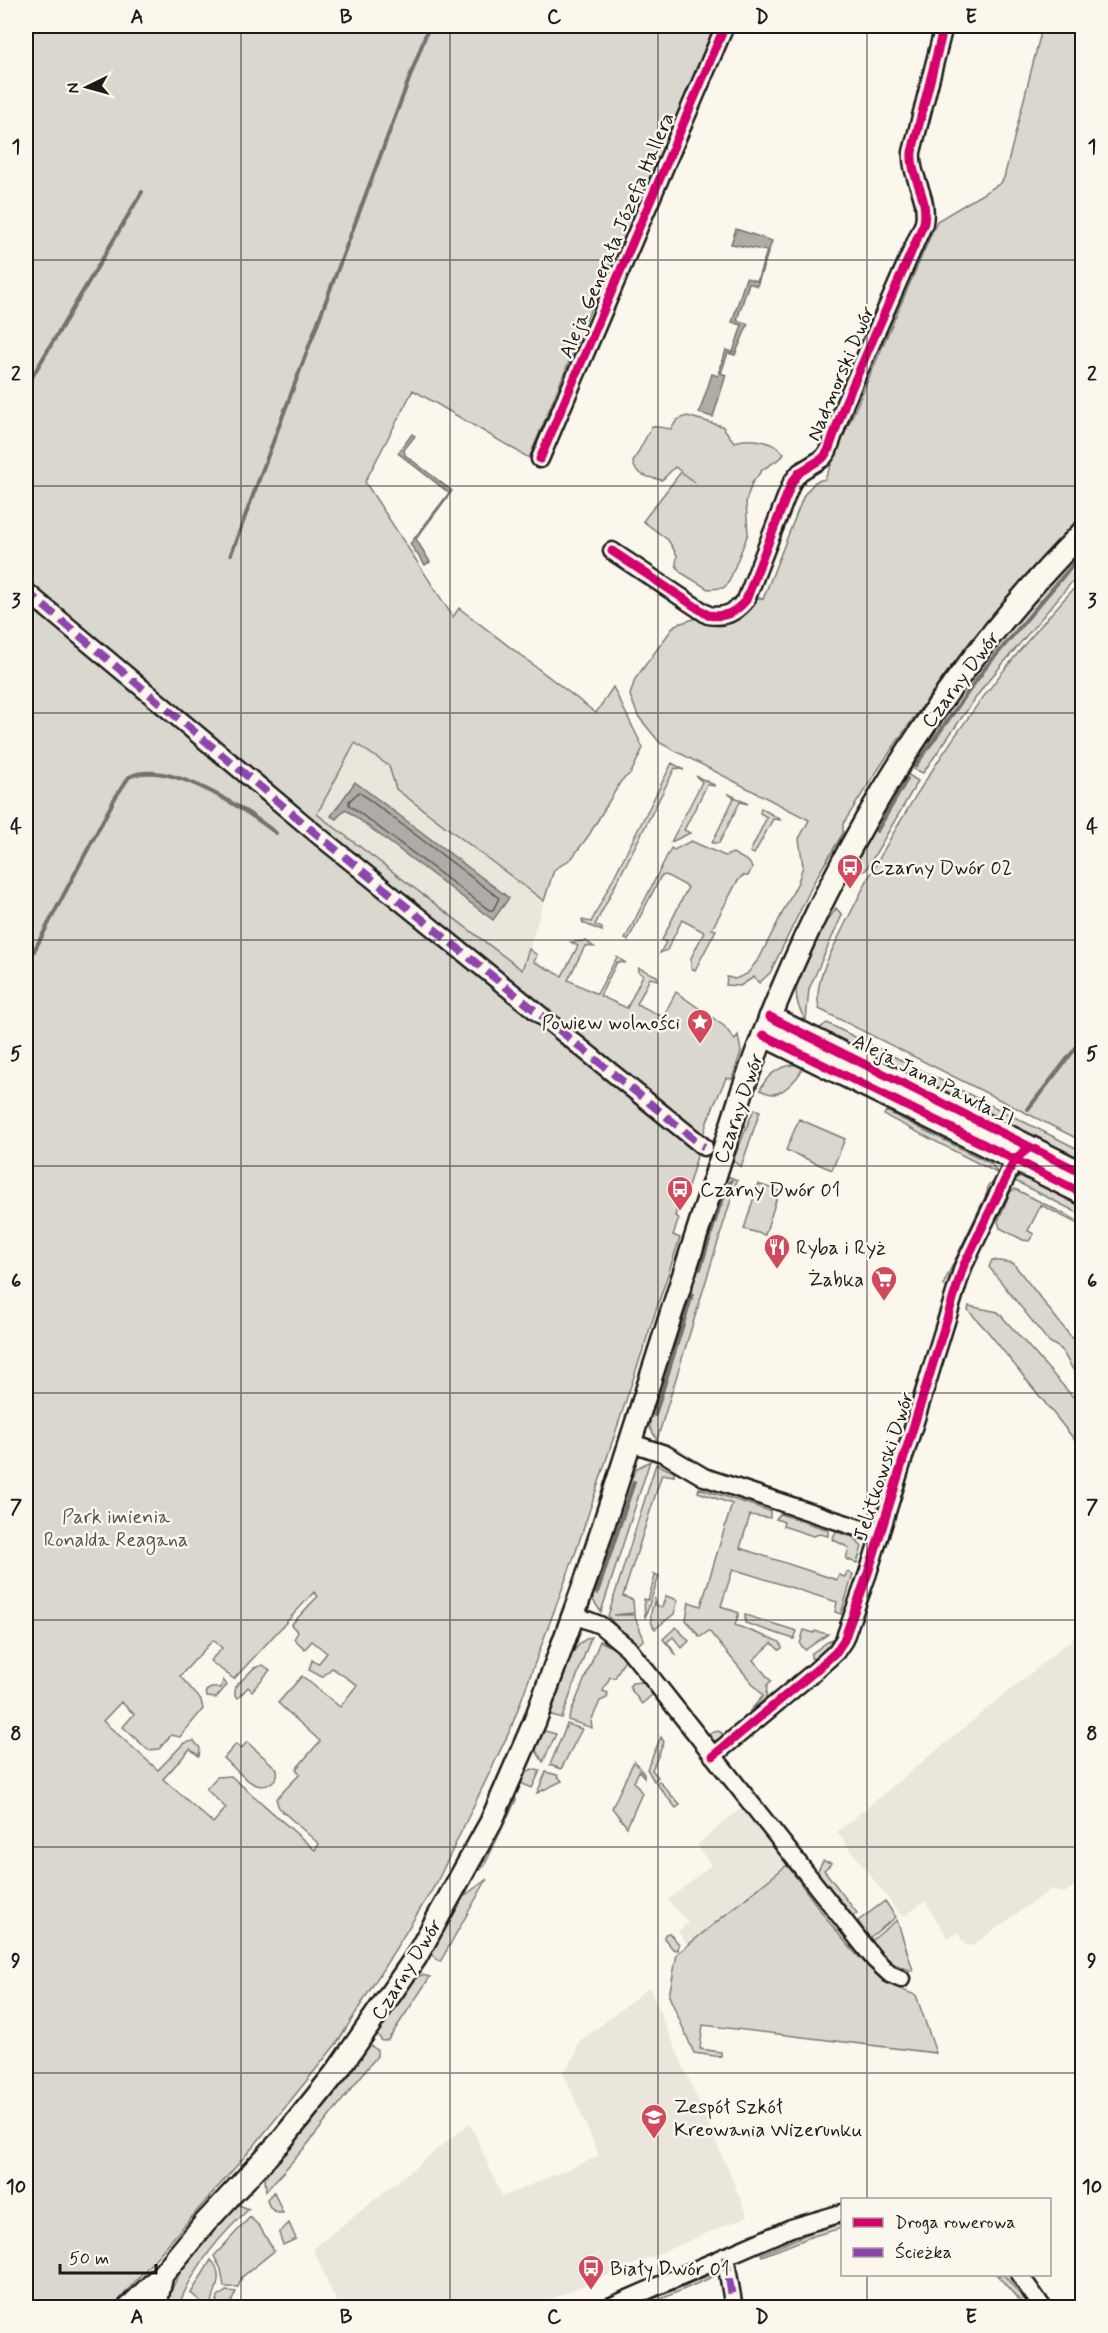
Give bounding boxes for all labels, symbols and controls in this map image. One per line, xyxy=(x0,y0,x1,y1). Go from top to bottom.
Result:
text: A xyxy=(130,4,144,31)
text: B xyxy=(340,4,353,31)
text: C xyxy=(547,4,562,31)
text: D xyxy=(755,4,769,31)
text: E xyxy=(965,4,977,31)
north arrow xyxy=(57,57,117,117)
text: N xyxy=(63,82,84,94)
street label: Aleja Generała Józefa Hallera xyxy=(553,108,682,363)
text: 1 xyxy=(12,134,20,161)
text: 1 xyxy=(1088,134,1096,161)
street label: Nadmorski Dwór xyxy=(801,302,882,445)
text: 2 xyxy=(11,361,21,388)
text: 2 xyxy=(1087,361,1097,388)
text: 3 xyxy=(11,588,21,615)
text: 3 xyxy=(1087,588,1097,615)
street label: Czarny Dwór xyxy=(916,626,1007,734)
text: 4 xyxy=(10,814,22,841)
text: 4 xyxy=(1086,814,1098,841)
bus stop icon: Czarny Dwór 02 xyxy=(835,852,865,890)
place label: Czarny Dwór 02 xyxy=(870,855,1012,882)
place icon: Powiew wolności xyxy=(685,1007,715,1045)
place label: Powiew wolności xyxy=(542,1010,680,1037)
street label: Aleja Jana Pawła II xyxy=(848,1028,1019,1133)
text: 5 xyxy=(10,1041,22,1068)
text: 5 xyxy=(1086,1041,1098,1068)
street label: Czarny Dwór xyxy=(708,1050,771,1167)
bus stop icon: Czarny Dwór 01 xyxy=(665,1174,695,1212)
place label: Czarny Dwór 01 xyxy=(700,1177,840,1204)
restaurant icon: Ryba i Ryż xyxy=(762,1232,792,1270)
place label: Ryba i Ryż xyxy=(796,1235,886,1262)
supermarket icon: Żabka xyxy=(869,1264,899,1302)
place label: Żabka xyxy=(808,1267,864,1294)
text: 6 xyxy=(11,1268,21,1295)
text: 6 xyxy=(1087,1268,1097,1295)
street label: Jelitkowski Dwór xyxy=(848,1388,921,1545)
text: 7 xyxy=(10,1494,22,1521)
text: 7 xyxy=(1086,1494,1098,1521)
park label: Park imienia Ronalda Reagana xyxy=(44,1504,188,1555)
text: 8 xyxy=(10,1721,22,1748)
text: 8 xyxy=(1086,1721,1098,1748)
street label: Czarny Dwór xyxy=(365,1914,449,2026)
text: 9 xyxy=(11,1948,21,1975)
text: 9 xyxy=(1087,1948,1097,1975)
place label: Zespół Szkół Kreowania Wizerunku xyxy=(674,2094,863,2144)
school or university icon: Zespół Szkół Kreowania Wizerunku xyxy=(639,2102,669,2140)
text: 10 xyxy=(6,2174,26,2201)
text: 10 xyxy=(1082,2174,1102,2201)
legend xyxy=(841,2198,1051,2276)
text: Droga rowerowa xyxy=(895,2211,1015,2235)
scale bar xyxy=(60,2237,156,2275)
text: Ścieżka xyxy=(895,2241,952,2265)
text: 50 m xyxy=(69,2247,109,2271)
bus stop icon: Biały Dwór 01 xyxy=(576,2253,606,2291)
place label: Biały Dwór 01 xyxy=(610,2256,730,2283)
text: A xyxy=(130,2304,144,2331)
text: B xyxy=(340,2304,353,2331)
text: C xyxy=(547,2304,562,2331)
text: D xyxy=(755,2304,769,2331)
text: E xyxy=(965,2304,977,2331)

